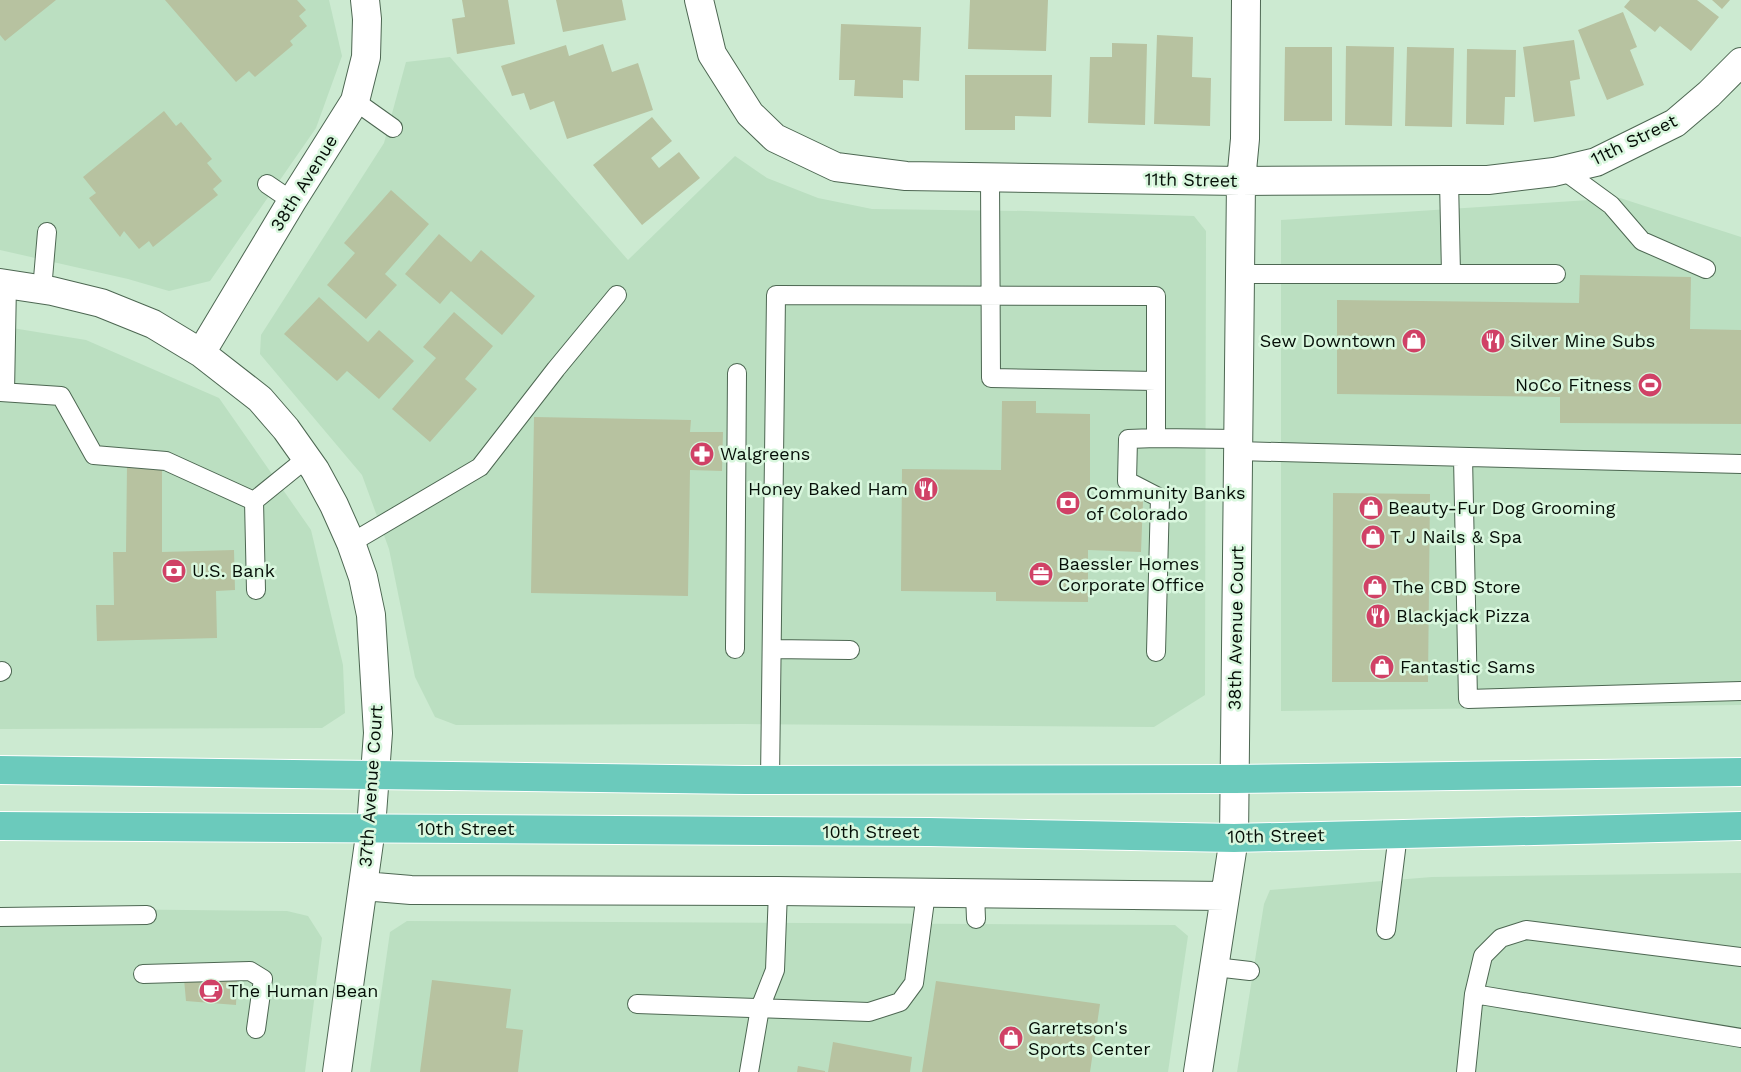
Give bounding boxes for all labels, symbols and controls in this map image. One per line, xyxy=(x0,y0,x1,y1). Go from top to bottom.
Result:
street label: 11th Street xyxy=(1587,110,1681,169)
street label: 38th Avenue xyxy=(266,131,341,235)
street label: 11th Street xyxy=(1144,168,1238,191)
shop icon: Sew Downtown xyxy=(1401,328,1427,354)
restaurant icon: Silver Mine Subs xyxy=(1480,328,1506,354)
place label: Sew Downtown xyxy=(1260,330,1396,351)
place label: Silver Mine Subs xyxy=(1510,330,1655,351)
sports icon: NoCo Fitness xyxy=(1637,372,1663,398)
place label: NoCo Fitness xyxy=(1515,374,1632,395)
pharmacy icon: Walgreens xyxy=(689,441,715,467)
place label: Walgreens xyxy=(720,443,810,464)
restaurant icon: Honey Baked Ham xyxy=(913,476,939,502)
place label: Honey Baked Ham xyxy=(748,478,908,499)
place label: Community Banks of Colorado xyxy=(1086,482,1246,524)
bank icon: Community Banks of Colorado xyxy=(1055,490,1081,516)
shop icon: Beauty-Fur Dog Grooming xyxy=(1358,495,1384,521)
place label: Beauty-Fur Dog Grooming xyxy=(1388,497,1616,518)
shop icon: T J Nails & Spa xyxy=(1360,524,1386,550)
place label: T J Nails & Spa xyxy=(1390,526,1522,547)
street label: 38th Avenue Court xyxy=(1224,545,1247,710)
place label: Baessler Homes Corporate Office xyxy=(1058,553,1204,595)
bank icon: U.S. Bank xyxy=(161,558,187,584)
place label: U.S. Bank xyxy=(192,560,275,581)
office icon: Baessler Homes Corporate Office xyxy=(1028,561,1054,587)
shop icon: The CBD Store xyxy=(1362,574,1388,600)
place label: The CBD Store xyxy=(1392,576,1521,597)
restaurant icon: Blackjack Pizza xyxy=(1365,603,1391,629)
place label: Blackjack Pizza xyxy=(1396,605,1530,626)
shop icon: Fantastic Sams xyxy=(1369,654,1395,680)
place label: Fantastic Sams xyxy=(1400,656,1535,677)
street label: 37th Avenue Court xyxy=(354,704,387,868)
street label: 10th Street xyxy=(417,818,515,839)
street label: 10th Street xyxy=(822,821,920,842)
street label: 10th Street xyxy=(1227,824,1325,847)
cafe icon: The Human Bean xyxy=(198,978,224,1004)
place label: The Human Bean xyxy=(228,980,378,1001)
place label: Garretson's Sports Center xyxy=(1028,1017,1151,1059)
shop icon: Garretson's Sports Center xyxy=(998,1025,1024,1051)

